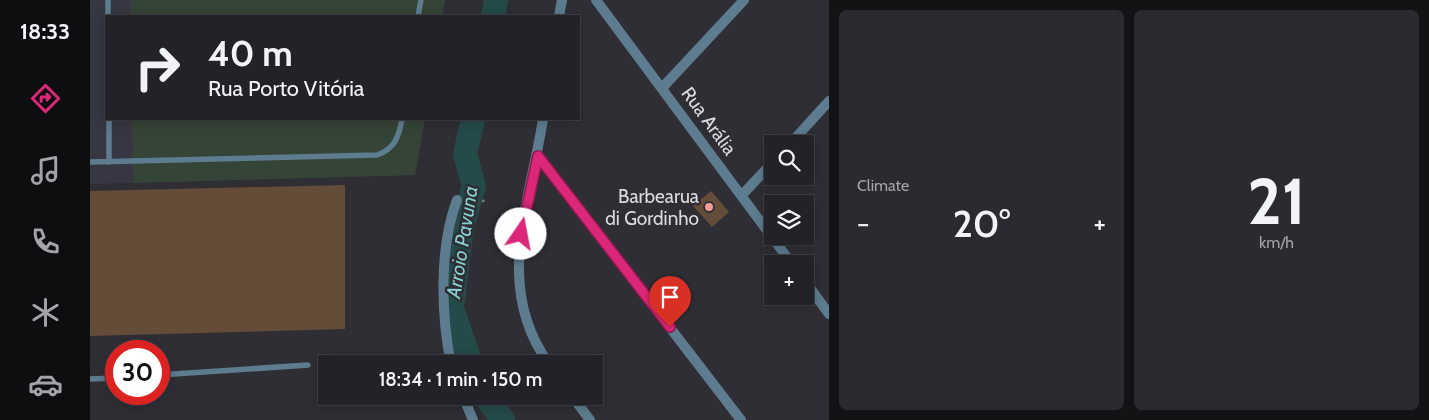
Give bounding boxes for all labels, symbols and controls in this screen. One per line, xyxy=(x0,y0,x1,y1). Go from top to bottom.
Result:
text: 18:33 xyxy=(20,18,70,45)
text: 40 m xyxy=(208,32,293,75)
icon: right xyxy=(125,35,190,100)
text: Rua Porto Vitória xyxy=(208,75,364,102)
icon: directions xyxy=(28,81,63,116)
street label: Rua Arália xyxy=(677,82,741,160)
map controls xyxy=(764,135,814,305)
button: search xyxy=(764,135,814,185)
icon: music xyxy=(28,153,63,188)
text: 21 xyxy=(1247,161,1306,240)
text: Climate xyxy=(857,176,909,195)
water label: Arroio Pavuna xyxy=(441,184,483,301)
place label: Barbearua di Gordinho xyxy=(605,185,699,230)
button: layers xyxy=(764,195,814,245)
text: 20° xyxy=(953,200,1010,247)
marker: Barbearua di Gordinho xyxy=(703,201,715,213)
text: − xyxy=(857,206,869,240)
text: + xyxy=(1094,206,1106,240)
position arrow xyxy=(494,207,546,259)
icon: phone xyxy=(28,224,63,259)
text: km/h xyxy=(1259,233,1294,252)
button: + xyxy=(764,255,814,305)
pin xyxy=(649,276,691,327)
icon: arrive xyxy=(656,283,684,311)
icon: climate xyxy=(28,295,63,330)
speed limit sign: 30 xyxy=(105,340,170,405)
icon: car xyxy=(28,367,63,402)
text: 18:34 · 1 min · 150 m xyxy=(379,368,542,391)

